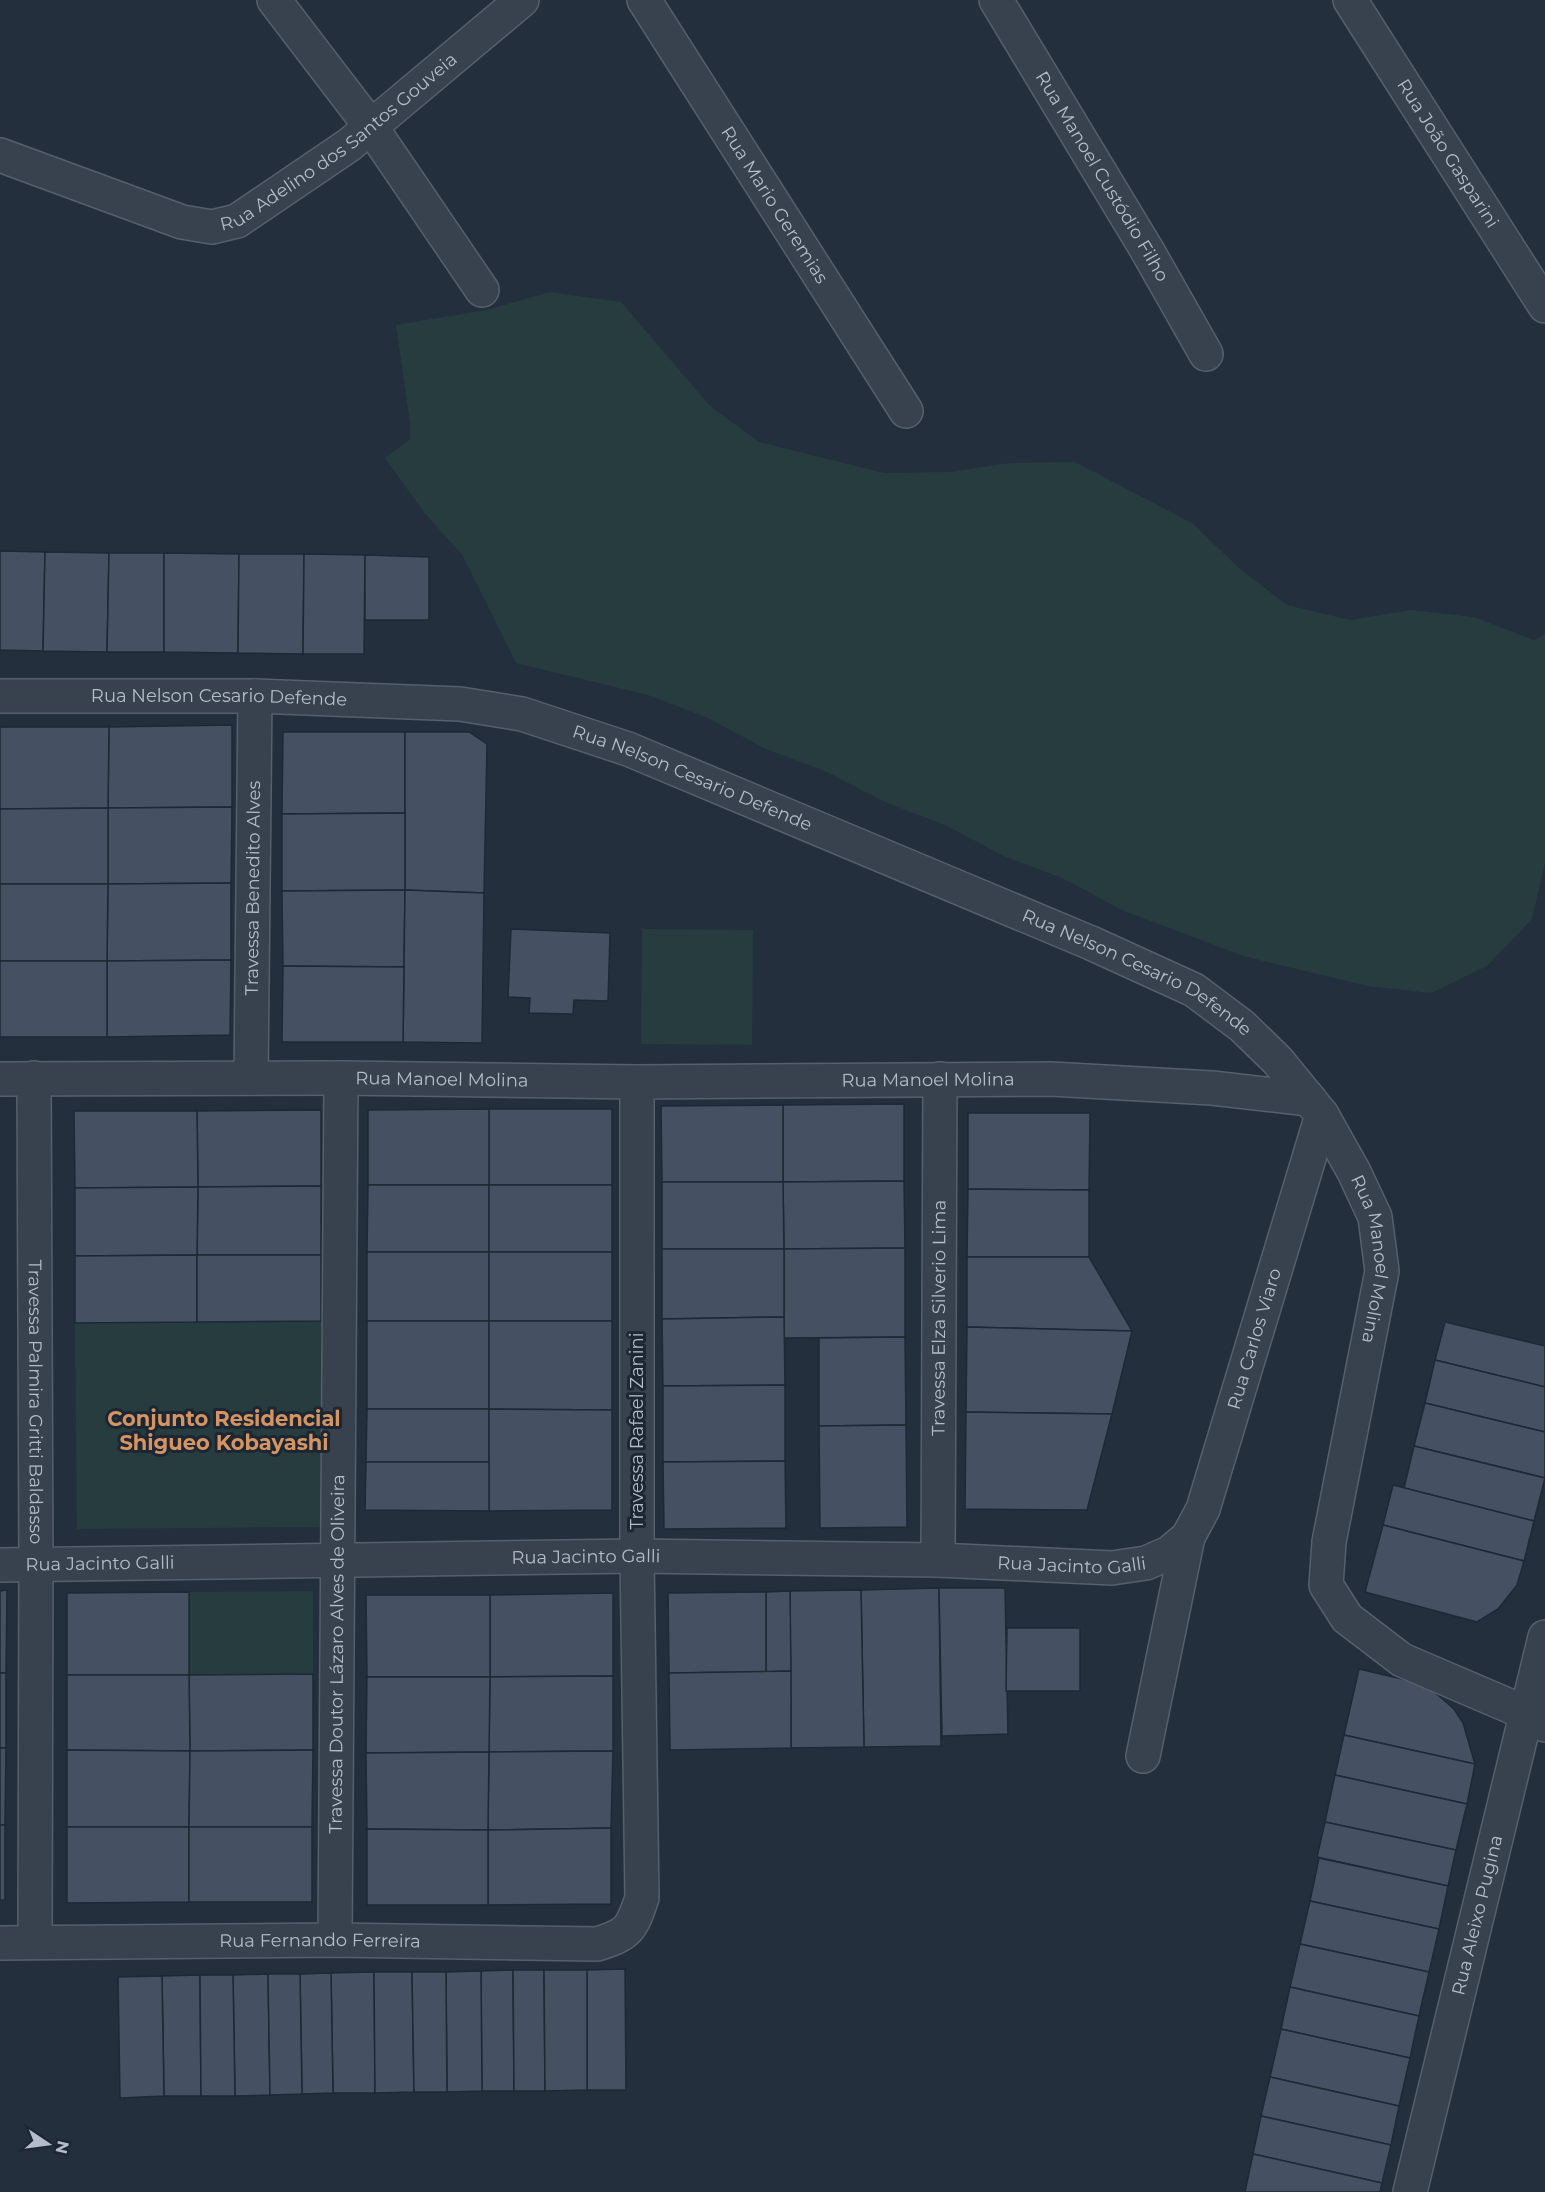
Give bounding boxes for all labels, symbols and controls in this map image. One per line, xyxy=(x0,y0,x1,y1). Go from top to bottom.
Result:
street label: Rua Adelino dos Santos Gouveia xyxy=(218,48,462,236)
street label: Rua Manoel Custódio Filho xyxy=(1031,67,1174,286)
street label: Rua João Gasparini xyxy=(1392,75,1503,232)
street label: Rua Mario Geremias xyxy=(716,122,833,288)
street label: Rua Nelson Cesario Defende xyxy=(91,685,348,711)
street label: Rua Nelson Cesario Defende xyxy=(570,720,815,836)
street label: Travessa Benedito Alves xyxy=(241,780,265,995)
street label: Rua Nelson Cesario Defende xyxy=(1019,904,1256,1040)
street label: Rua Manoel Molina xyxy=(355,1067,529,1092)
street label: Rua Manoel Molina xyxy=(841,1068,1015,1092)
street label: Rua Manoel Molina xyxy=(1346,1171,1393,1345)
street label: Travessa Elza Silverio Lima xyxy=(928,1200,950,1436)
street label: Travessa Palmira Gritti Baldasso xyxy=(24,1260,47,1544)
street label: Rua Carlos Viaro xyxy=(1223,1266,1286,1412)
street label: Travessa Rafael Zanini xyxy=(626,1332,648,1530)
district label: Conjunto Residencial Shigueo Kobayashi xyxy=(107,1406,341,1455)
street label: Travessa Doutor Lázaro Alves de Oliveira xyxy=(325,1474,349,1834)
street label: Rua Jacinto Galli xyxy=(511,1545,661,1569)
street label: Rua Jacinto Galli xyxy=(25,1552,175,1576)
street label: Rua Jacinto Galli xyxy=(997,1552,1148,1580)
street label: Rua Aleixo Pugina xyxy=(1447,1833,1507,1997)
street label: Rua Fernando Ferreira xyxy=(219,1929,421,1952)
north arrow xyxy=(18,2114,78,2174)
text: N xyxy=(51,2139,73,2156)

